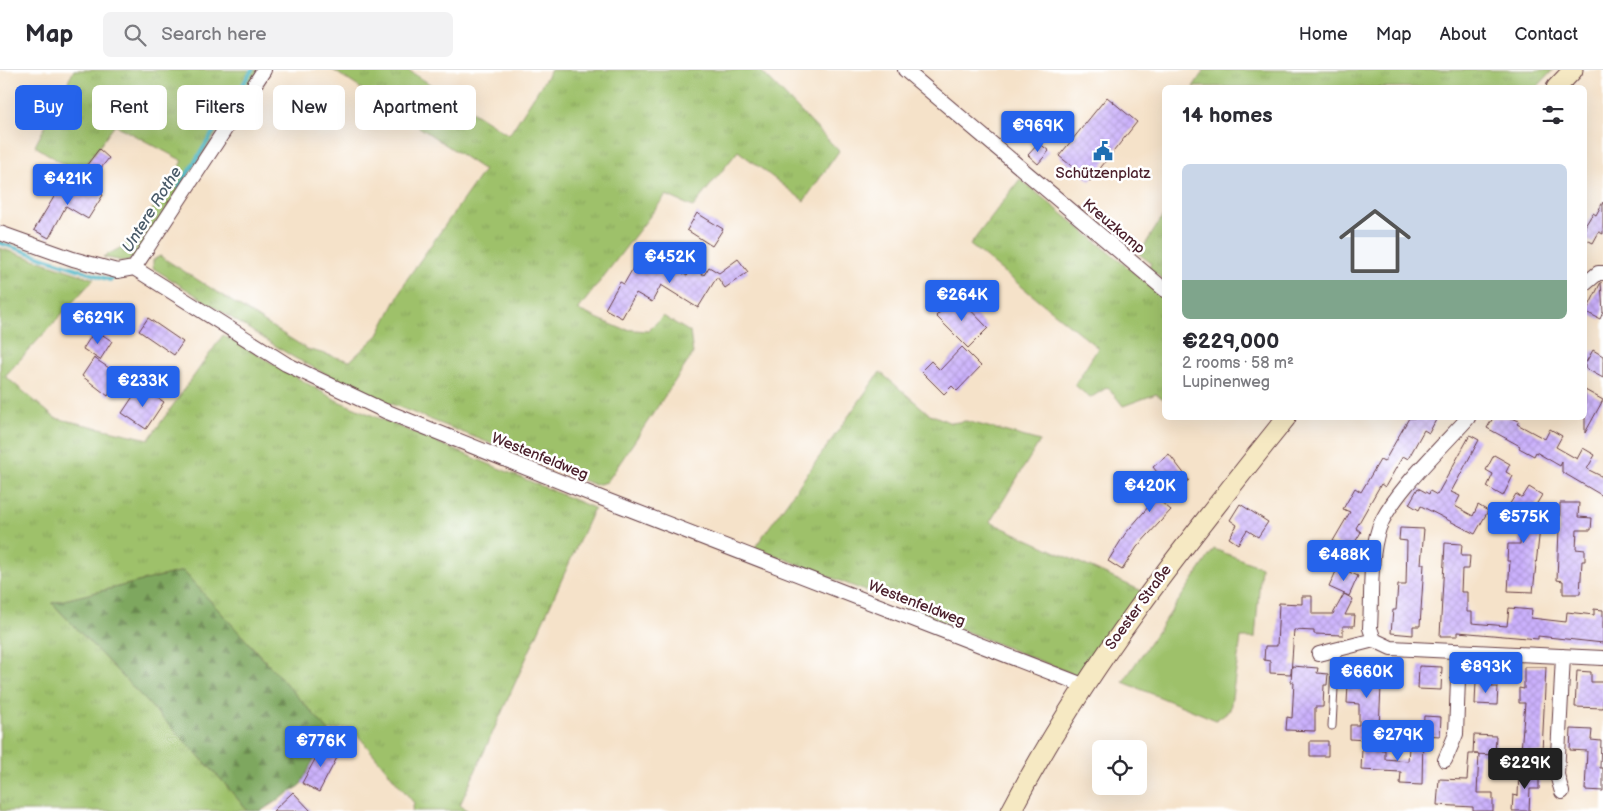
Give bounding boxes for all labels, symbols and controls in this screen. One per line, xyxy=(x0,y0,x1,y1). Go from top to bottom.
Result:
search box xyxy=(103,12,453,57)
text: Map xyxy=(25,20,73,49)
icon: search xyxy=(121,21,149,49)
text: Search here xyxy=(161,23,267,46)
text: Home xyxy=(1299,24,1348,45)
text: Map xyxy=(1376,24,1412,45)
text: About xyxy=(1440,24,1487,45)
text: Contact xyxy=(1515,24,1578,45)
chip: Buy xyxy=(15,85,82,130)
chip: Rent xyxy=(92,85,167,130)
chip: Filters xyxy=(177,85,263,130)
chip: New xyxy=(273,85,345,130)
chip: Apartment xyxy=(355,85,476,130)
icon: filters xyxy=(1539,101,1567,129)
text: 14 homes xyxy=(1182,103,1273,128)
pin: €969K xyxy=(1003,111,1073,153)
text: €969K xyxy=(1012,117,1064,136)
public building icon: Schützenplatz xyxy=(1092,140,1114,162)
pin: €421K xyxy=(33,164,103,206)
water label: Untere Rothe xyxy=(118,164,186,256)
place label: Schützenplatz xyxy=(1056,164,1151,183)
text: €421K xyxy=(44,170,92,189)
street label: Kreuzkamp xyxy=(1078,195,1149,258)
icon: home xyxy=(1330,196,1420,286)
pin: €452K xyxy=(635,242,705,284)
text: €452K xyxy=(644,248,696,267)
pin: €264K xyxy=(927,280,997,322)
text: €264K xyxy=(936,286,988,305)
pin: €629K xyxy=(63,302,133,345)
text: €629K xyxy=(72,309,124,328)
text: €229,000 xyxy=(1182,329,1279,354)
text: 2 rooms · 58 m² xyxy=(1182,354,1294,373)
pin: €233K xyxy=(108,366,178,408)
text: €233K xyxy=(118,372,168,391)
text: Lupinenweg xyxy=(1182,373,1270,392)
street label: Westenfeldweg xyxy=(489,428,591,484)
pin: €420K xyxy=(1115,470,1185,513)
text: €420K xyxy=(1124,477,1176,496)
pin: €575K xyxy=(1489,502,1559,544)
text: €575K xyxy=(1499,508,1549,527)
pin: €488K xyxy=(1309,540,1379,582)
text: €488K xyxy=(1318,546,1370,565)
street label: Soester Straße xyxy=(1101,561,1176,654)
street label: Westenfeldweg xyxy=(866,576,968,631)
pin: €893K xyxy=(1451,652,1521,694)
pin: €660K xyxy=(1332,656,1402,699)
text: €893K xyxy=(1460,658,1512,677)
text: €660K xyxy=(1341,663,1393,682)
pin: €279K xyxy=(1363,720,1433,762)
pin: €776K xyxy=(286,726,356,768)
text: €279K xyxy=(1373,726,1423,745)
text: €776K xyxy=(296,732,346,751)
map controls xyxy=(1092,740,1147,795)
button: locate xyxy=(1092,740,1147,795)
pin: €229K xyxy=(1490,748,1560,790)
text: €229K xyxy=(1499,754,1551,773)

